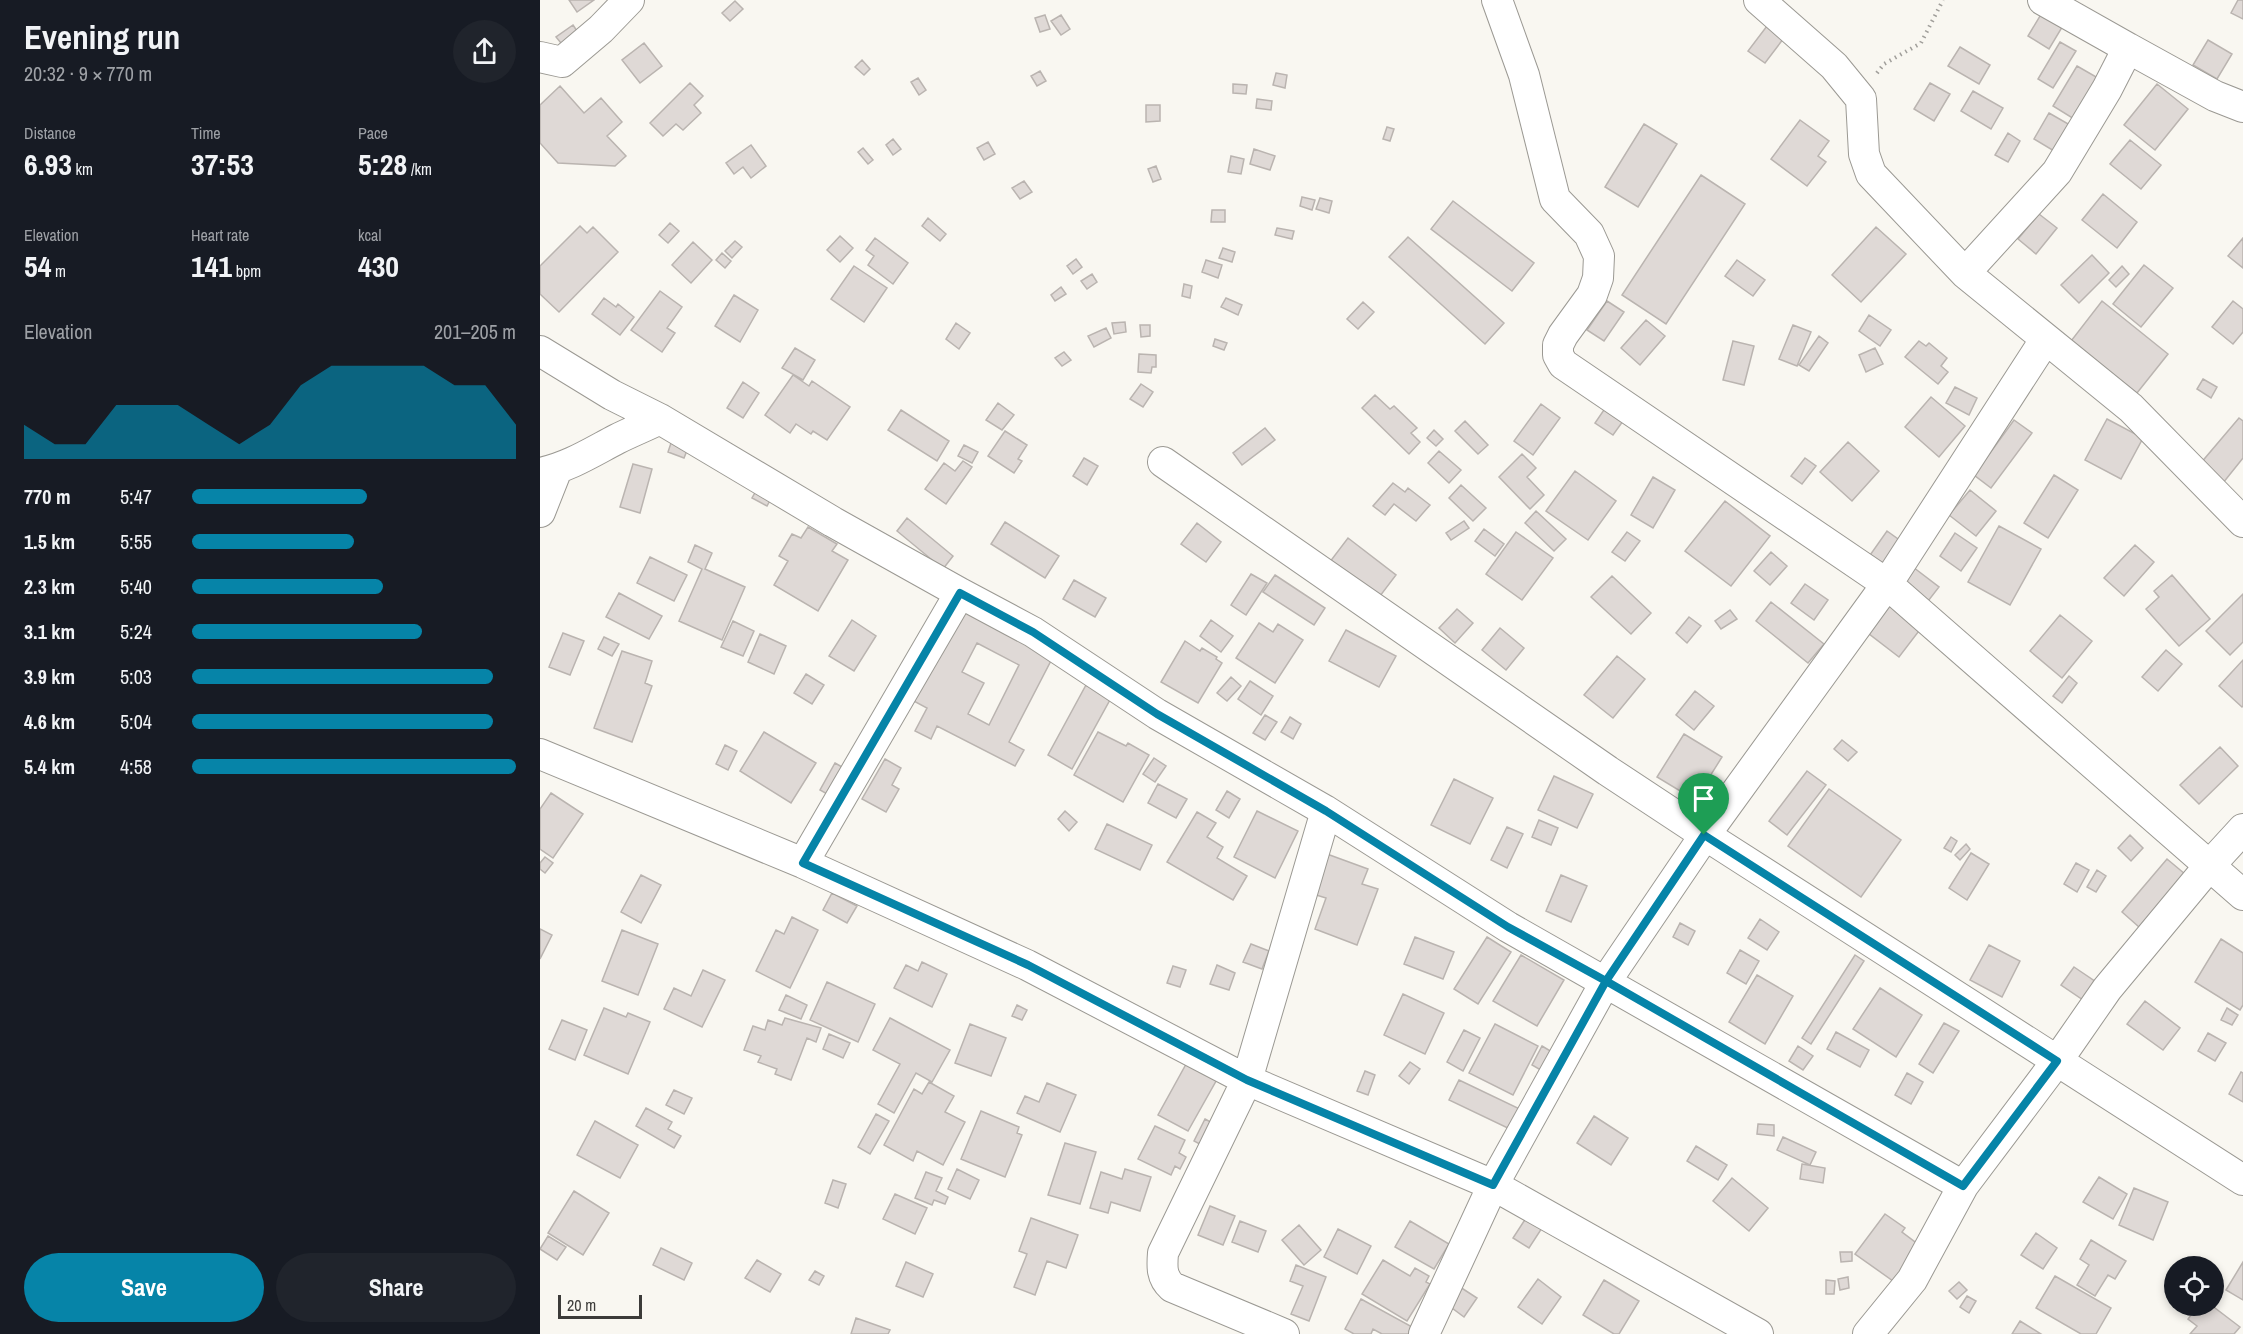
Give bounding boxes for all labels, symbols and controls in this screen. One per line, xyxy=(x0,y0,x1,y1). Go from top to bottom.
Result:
text: Evening run xyxy=(24,15,180,59)
button: share xyxy=(453,20,516,83)
text: 20:32 · 9 × 770 m xyxy=(24,60,152,87)
text: Distance xyxy=(24,122,76,144)
text: Time xyxy=(191,122,221,144)
text: Pace xyxy=(358,122,388,144)
text: 6.93 xyxy=(24,144,72,184)
text: 37:53 xyxy=(191,144,254,184)
text: 5:28 xyxy=(358,144,407,184)
text: km xyxy=(72,158,93,180)
text: /km xyxy=(407,158,432,180)
text: Elevation xyxy=(24,224,79,246)
text: Heart rate xyxy=(191,224,249,246)
text: kcal xyxy=(358,224,381,246)
text: 54 xyxy=(24,246,51,286)
text: 141 xyxy=(191,246,232,286)
text: 430 xyxy=(358,246,399,286)
text: m xyxy=(51,260,66,282)
text: bpm xyxy=(232,260,261,282)
text: Elevation xyxy=(24,318,92,345)
text: 201–205 m xyxy=(434,318,516,345)
text: 770 m xyxy=(24,483,71,510)
text: 5:47 xyxy=(120,483,152,510)
text: 1.5 km xyxy=(24,528,75,555)
text: 5:55 xyxy=(120,528,152,555)
text: 2.3 km xyxy=(24,573,75,600)
text: 5:40 xyxy=(120,573,152,600)
text: 3.1 km xyxy=(24,618,75,645)
text: 5:24 xyxy=(120,618,152,645)
text: 3.9 km xyxy=(24,663,75,690)
text: 5:03 xyxy=(120,663,152,690)
text: 4.6 km xyxy=(24,708,75,735)
text: 5:04 xyxy=(120,708,152,735)
text: 5.4 km xyxy=(24,753,75,780)
text: 4:58 xyxy=(120,753,152,780)
pin xyxy=(1678,773,1729,835)
icon: arrive xyxy=(1687,782,1720,815)
button: Save xyxy=(24,1253,264,1322)
button: Share xyxy=(276,1253,516,1322)
map controls xyxy=(2164,1256,2224,1316)
button: locate xyxy=(2164,1256,2224,1316)
scale bar xyxy=(558,1292,642,1320)
text: 20 m xyxy=(567,1294,596,1316)

